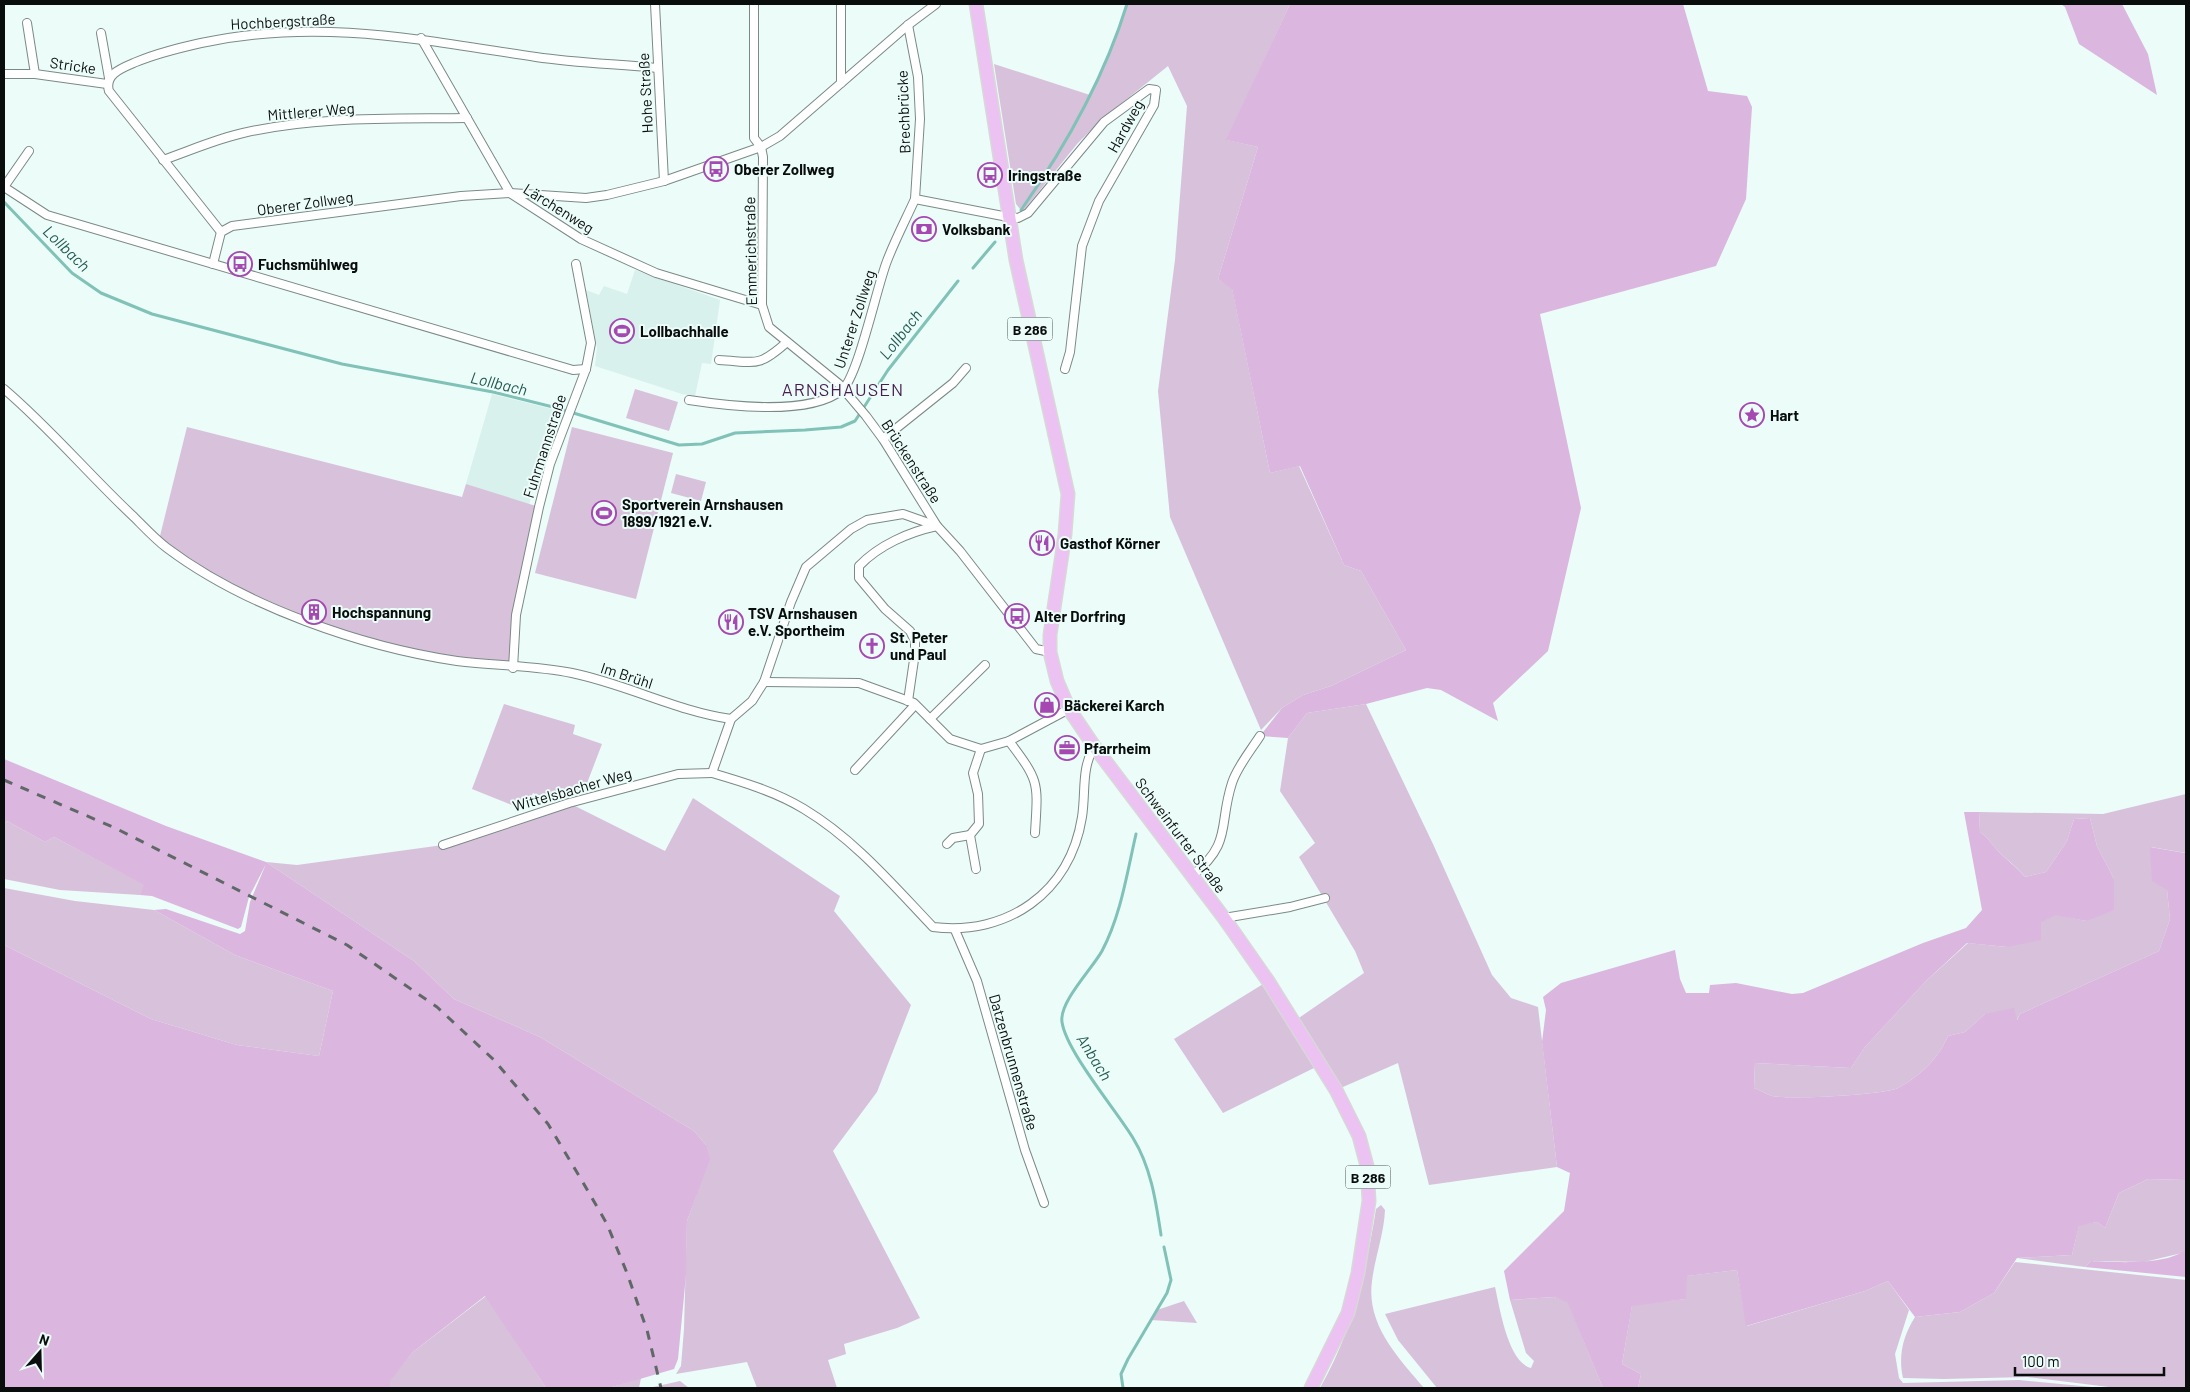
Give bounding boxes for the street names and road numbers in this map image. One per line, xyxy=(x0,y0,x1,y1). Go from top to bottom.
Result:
street label: Hochbergstraße xyxy=(230,9,336,33)
street label: Hohe Straße xyxy=(634,52,656,134)
street label: Stricke xyxy=(49,53,97,77)
street label: Brechbrücke xyxy=(893,70,913,154)
street label: Hardweg xyxy=(1103,96,1147,156)
street label: Mittlerer Weg xyxy=(267,98,355,124)
street label: Lärchenweg xyxy=(520,179,598,237)
street label: Oberer Zollweg xyxy=(256,187,354,219)
street label: Emmerichstraße xyxy=(740,196,760,306)
street label: Unterer Zollweg xyxy=(830,267,878,371)
road number: B 286 xyxy=(1008,318,1052,340)
street label: Fuhrmannstraße xyxy=(519,392,569,500)
street label: Brückenstraße xyxy=(878,416,946,506)
street label: Im Brühl xyxy=(599,658,655,692)
street label: Wittelsbacher Weg xyxy=(510,763,634,815)
street label: Schweinfurter Straße xyxy=(1132,774,1230,896)
street label: Datzenbrunnenstraße xyxy=(986,992,1042,1132)
road number: B 286 xyxy=(1346,1166,1390,1188)

